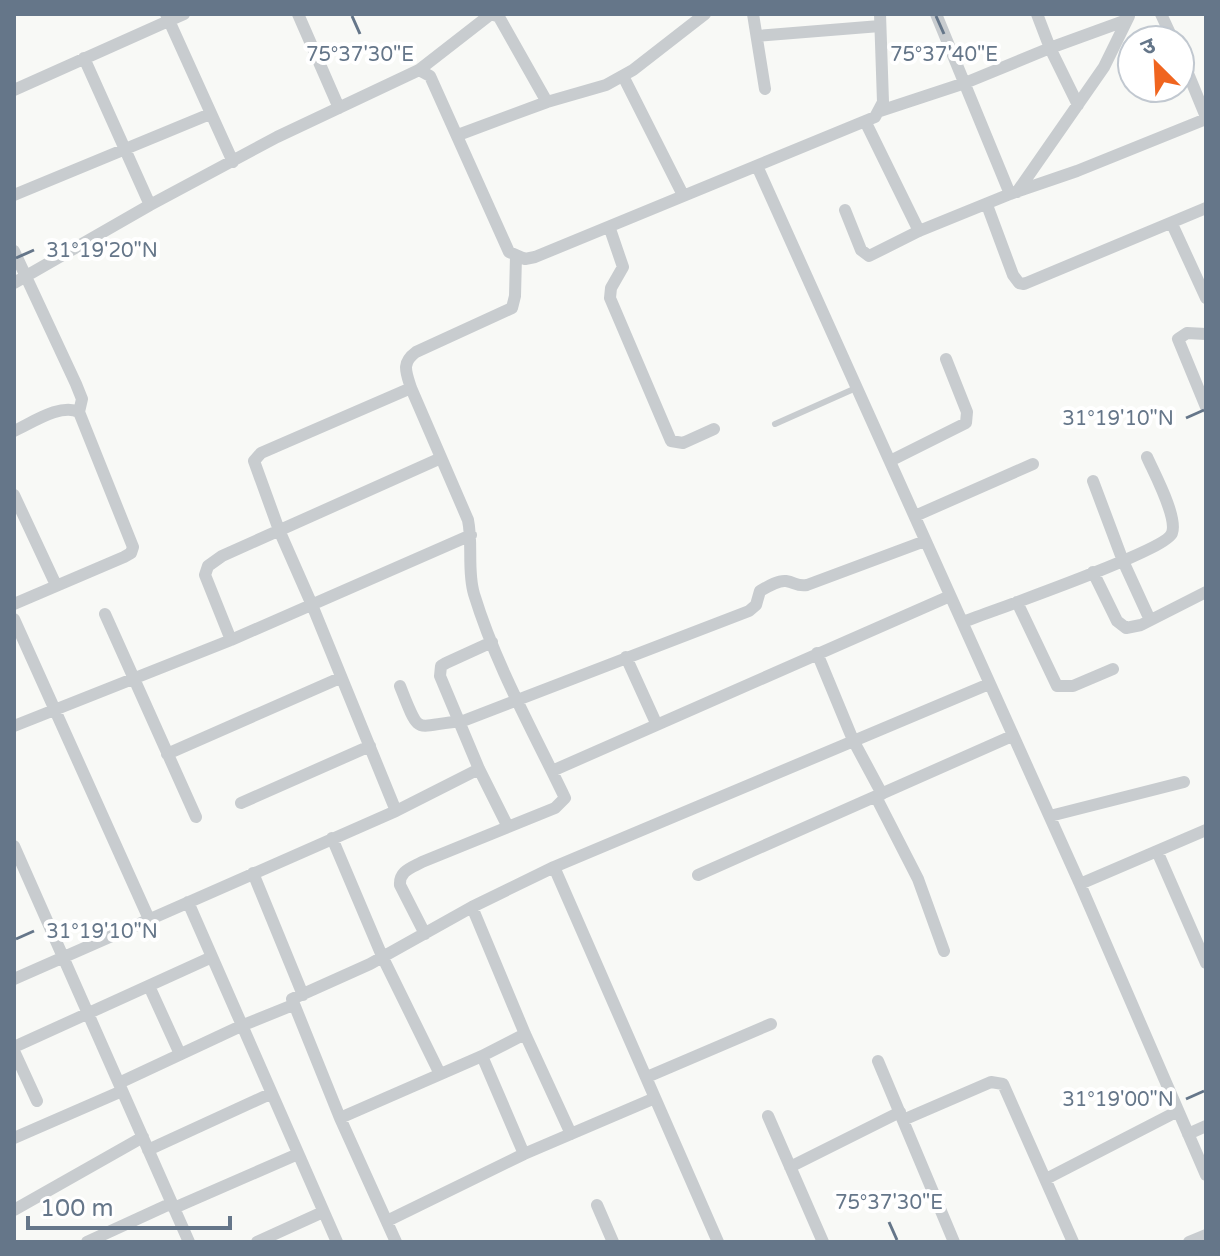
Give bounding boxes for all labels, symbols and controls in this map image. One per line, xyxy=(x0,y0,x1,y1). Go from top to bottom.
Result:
north arrow xyxy=(1116,24,1196,104)
text: उ xyxy=(1137,32,1160,61)
text: 75°37'30"E xyxy=(306,43,414,67)
text: 75°37'40"E xyxy=(890,43,998,67)
text: 31°19'20"N xyxy=(46,239,158,263)
text: 31°19'10"N xyxy=(1062,407,1174,431)
text: 31°19'10"N xyxy=(46,920,158,944)
text: 31°19'00"N xyxy=(1062,1088,1174,1112)
scale bar xyxy=(28,1180,230,1230)
text: 75°37'30"E xyxy=(835,1191,943,1215)
text: 100 m xyxy=(40,1194,114,1223)

